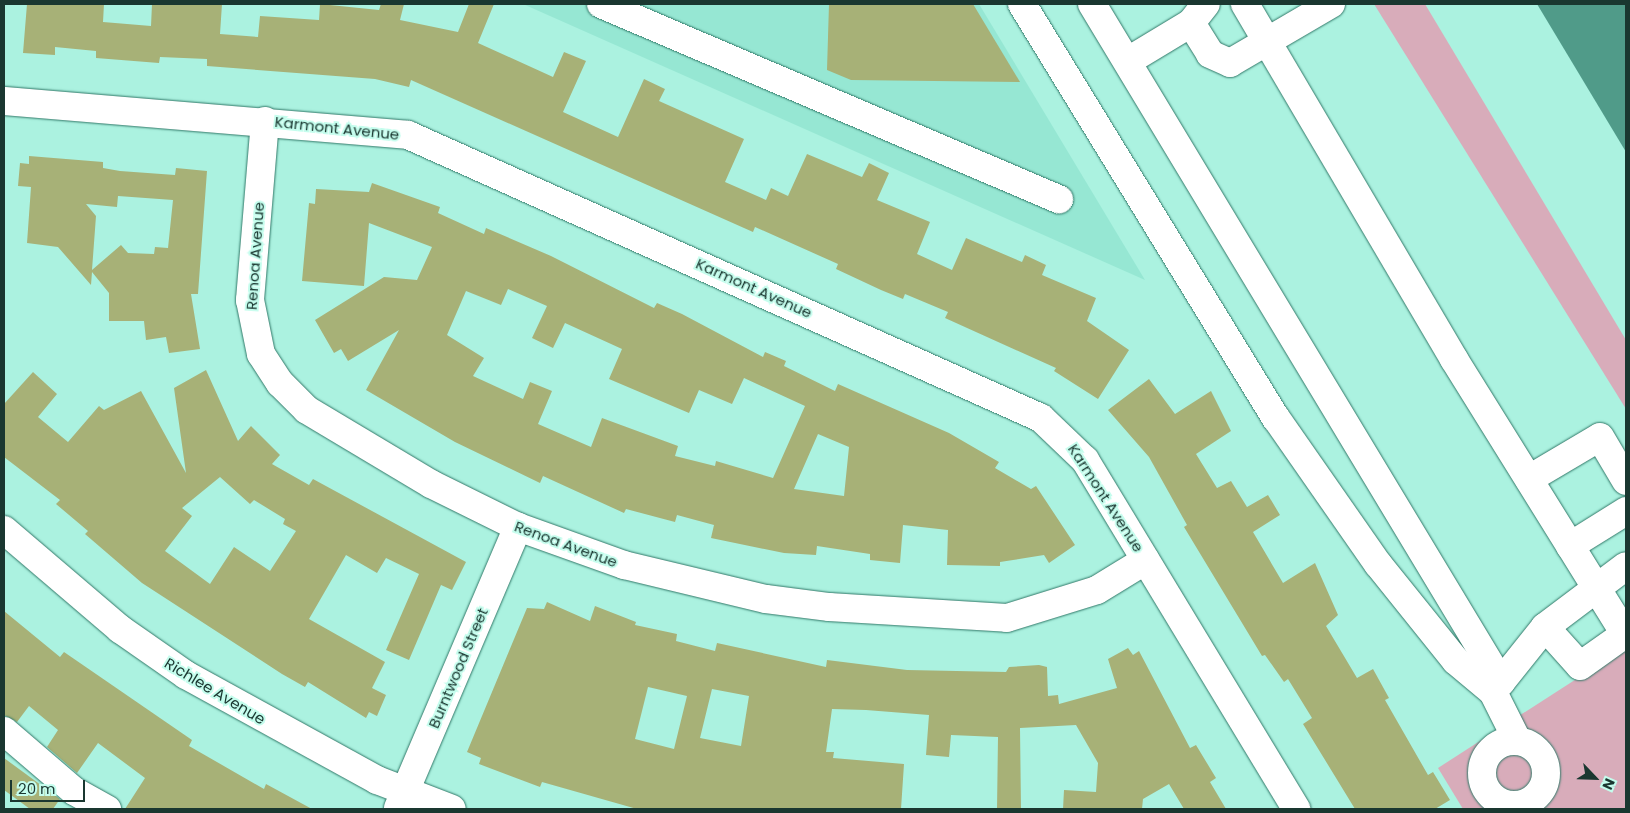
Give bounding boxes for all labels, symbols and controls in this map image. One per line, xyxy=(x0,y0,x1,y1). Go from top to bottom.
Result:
street label: Karmont Avenue xyxy=(274,113,400,143)
street label: Renoa Avenue xyxy=(242,201,268,311)
street label: Karmont Avenue xyxy=(693,254,815,322)
street label: Karmont Avenue xyxy=(1064,441,1148,555)
street label: Renoa Avenue xyxy=(512,517,620,571)
street label: Burntwood Street xyxy=(425,605,491,731)
street label: Richlee Avenue xyxy=(161,654,269,728)
north arrow xyxy=(1570,753,1620,803)
scale bar xyxy=(12,770,88,802)
text: N xyxy=(1597,775,1620,793)
text: 20 m xyxy=(18,778,56,799)

